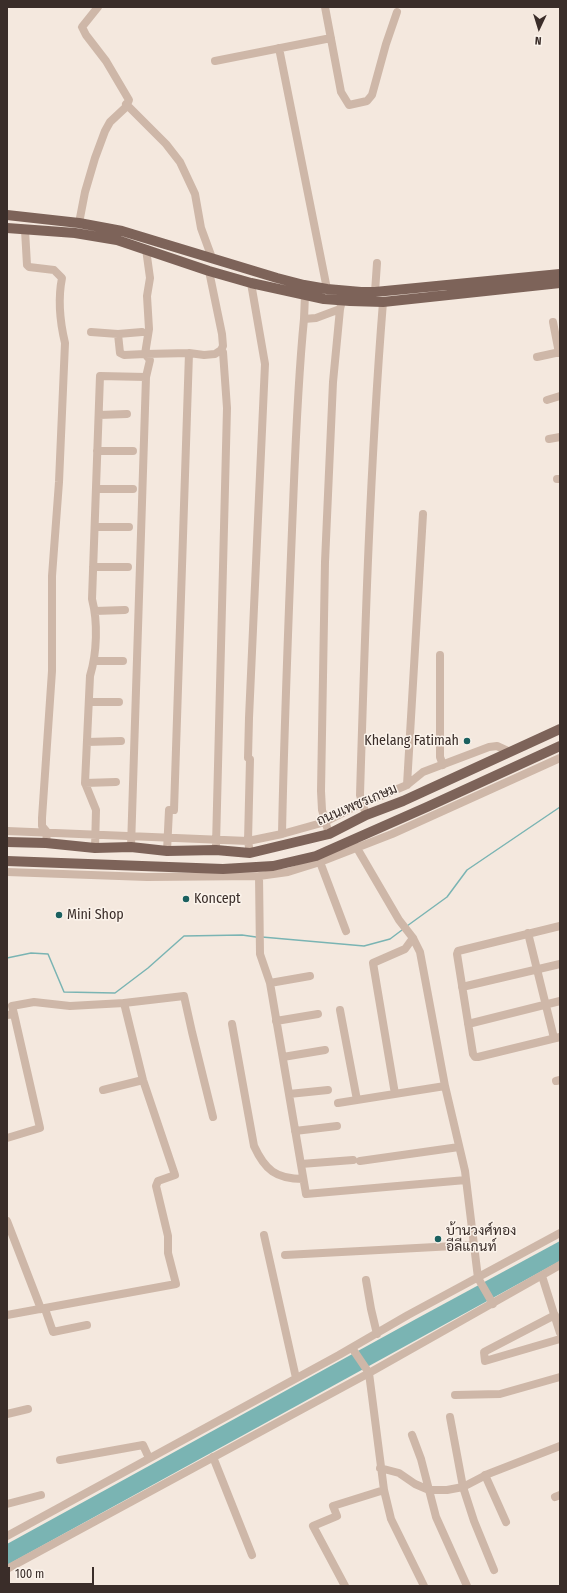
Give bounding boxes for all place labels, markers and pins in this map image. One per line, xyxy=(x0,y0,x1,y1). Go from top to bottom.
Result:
place label: Khelang Fatimah xyxy=(364,733,459,749)
marker: Khelang Fatimah xyxy=(462,736,472,746)
place label: Koncept xyxy=(194,891,241,907)
marker: Koncept xyxy=(181,894,191,904)
place label: Mini Shop xyxy=(67,907,124,923)
marker: Mini Shop xyxy=(54,910,64,920)
place label: บ้านวงศ์ทอง อีลีแกนท์ xyxy=(446,1223,516,1256)
marker: บ้านวงศ์ทอง อีลีแกนท์ xyxy=(433,1234,443,1244)

